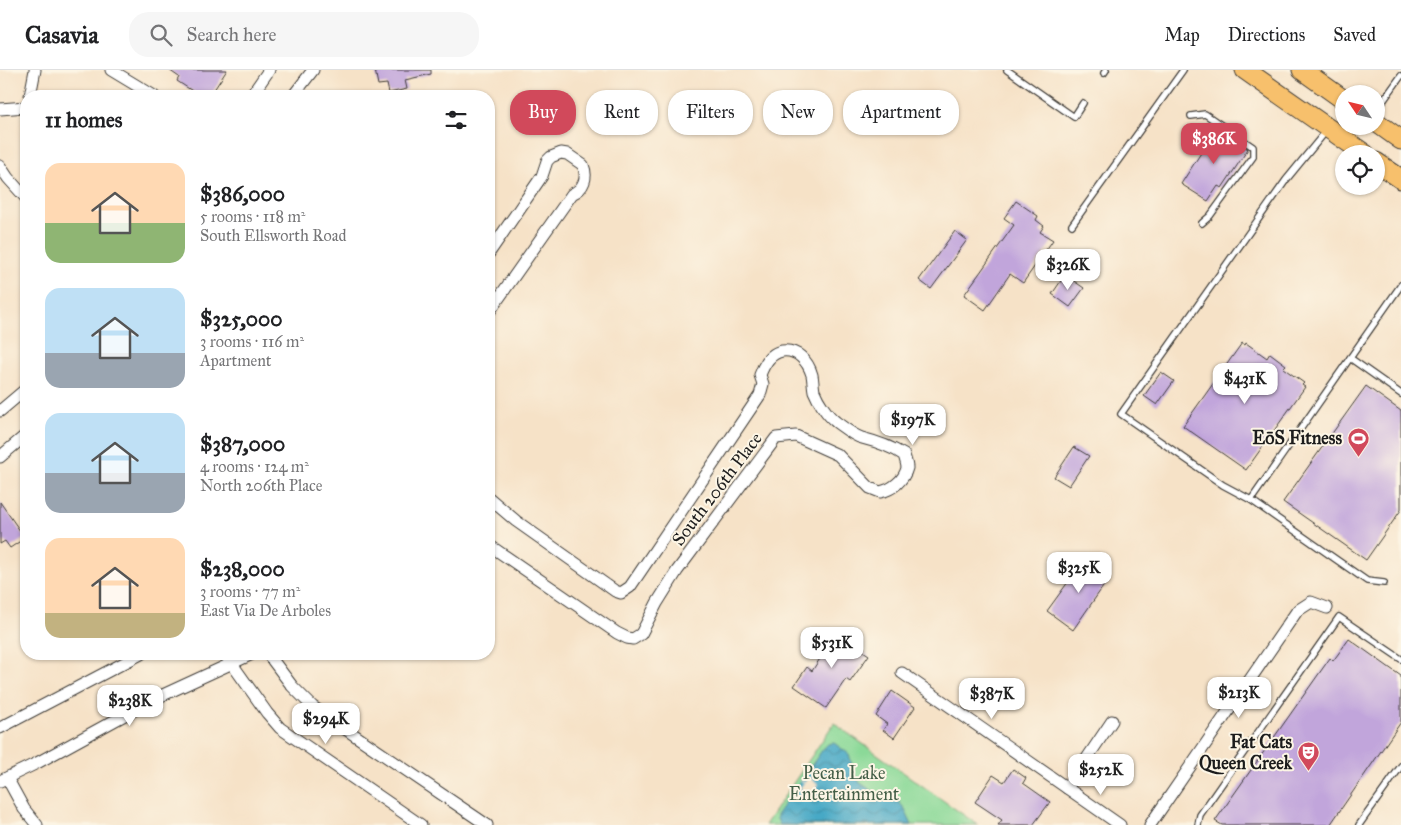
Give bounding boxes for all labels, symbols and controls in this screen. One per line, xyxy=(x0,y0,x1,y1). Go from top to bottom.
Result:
search box xyxy=(129,12,479,57)
text: Casavia xyxy=(25,20,99,50)
icon: search xyxy=(147,21,175,49)
text: Search here xyxy=(187,23,276,46)
text: Map xyxy=(1164,24,1200,46)
text: Directions xyxy=(1228,24,1305,46)
text: Saved xyxy=(1333,24,1376,46)
north arrow xyxy=(1335,85,1385,135)
map controls xyxy=(1335,85,1385,195)
chip: Buy xyxy=(510,90,576,135)
chip: Rent xyxy=(586,90,658,135)
chip: Filters xyxy=(668,90,753,135)
chip: New xyxy=(763,90,833,135)
chip: Apartment xyxy=(843,90,959,135)
icon: filters xyxy=(442,106,470,134)
text: 11 homes xyxy=(45,107,122,133)
pin: $386K xyxy=(1179,122,1249,165)
text: $386K xyxy=(1192,129,1236,148)
button: locate xyxy=(1335,145,1385,195)
text: $386,000 xyxy=(200,181,285,207)
icon: home xyxy=(85,183,145,243)
text: 5 rooms · 118 m² xyxy=(200,207,305,226)
text: South Ellsworth Road xyxy=(200,226,346,245)
pin: $326K xyxy=(1033,248,1103,291)
text: $326K xyxy=(1046,255,1090,274)
text: $325,000 xyxy=(200,306,283,332)
icon: home xyxy=(85,308,145,368)
text: 3 rooms · 116 m² xyxy=(200,332,304,351)
text: Apartment xyxy=(200,351,272,370)
pin: $431K xyxy=(1210,362,1280,405)
text: $431K xyxy=(1224,369,1266,388)
pin: $197K xyxy=(878,404,948,446)
text: $197K xyxy=(891,410,935,429)
sports icon: EōS Fitness xyxy=(1346,426,1370,457)
place label: EōS Fitness xyxy=(1252,427,1342,449)
street label: South 206th Place xyxy=(667,428,767,550)
text: $387,000 xyxy=(200,431,285,457)
icon: home xyxy=(85,433,145,493)
text: 4 rooms · 124 m² xyxy=(200,457,309,476)
text: North 206th Place xyxy=(200,476,322,495)
pin: $325K xyxy=(1044,552,1114,594)
text: $238,000 xyxy=(200,556,285,582)
icon: home xyxy=(85,558,145,618)
text: $325K xyxy=(1058,558,1100,577)
text: 3 rooms · 77 m² xyxy=(200,582,300,601)
text: East Via De Arboles xyxy=(200,601,331,620)
pin: $531K xyxy=(797,626,867,669)
text: $531K xyxy=(811,633,853,652)
pin: $213K xyxy=(1204,676,1274,719)
pin: $387K xyxy=(957,678,1027,720)
text: $213K xyxy=(1218,683,1260,702)
pin: $238K xyxy=(95,684,165,727)
text: $387K xyxy=(970,684,1014,703)
text: $238K xyxy=(108,691,152,710)
pin: $294K xyxy=(291,702,361,745)
text: $294K xyxy=(303,709,349,728)
place label: Fat Cats Queen Creek xyxy=(1199,731,1293,775)
theatre icon: Fat Cats Queen Creek xyxy=(1296,740,1320,771)
pin: $252K xyxy=(1066,754,1136,796)
text: $252K xyxy=(1079,760,1123,779)
park label: Pecan Lake Entertainment xyxy=(789,762,900,805)

